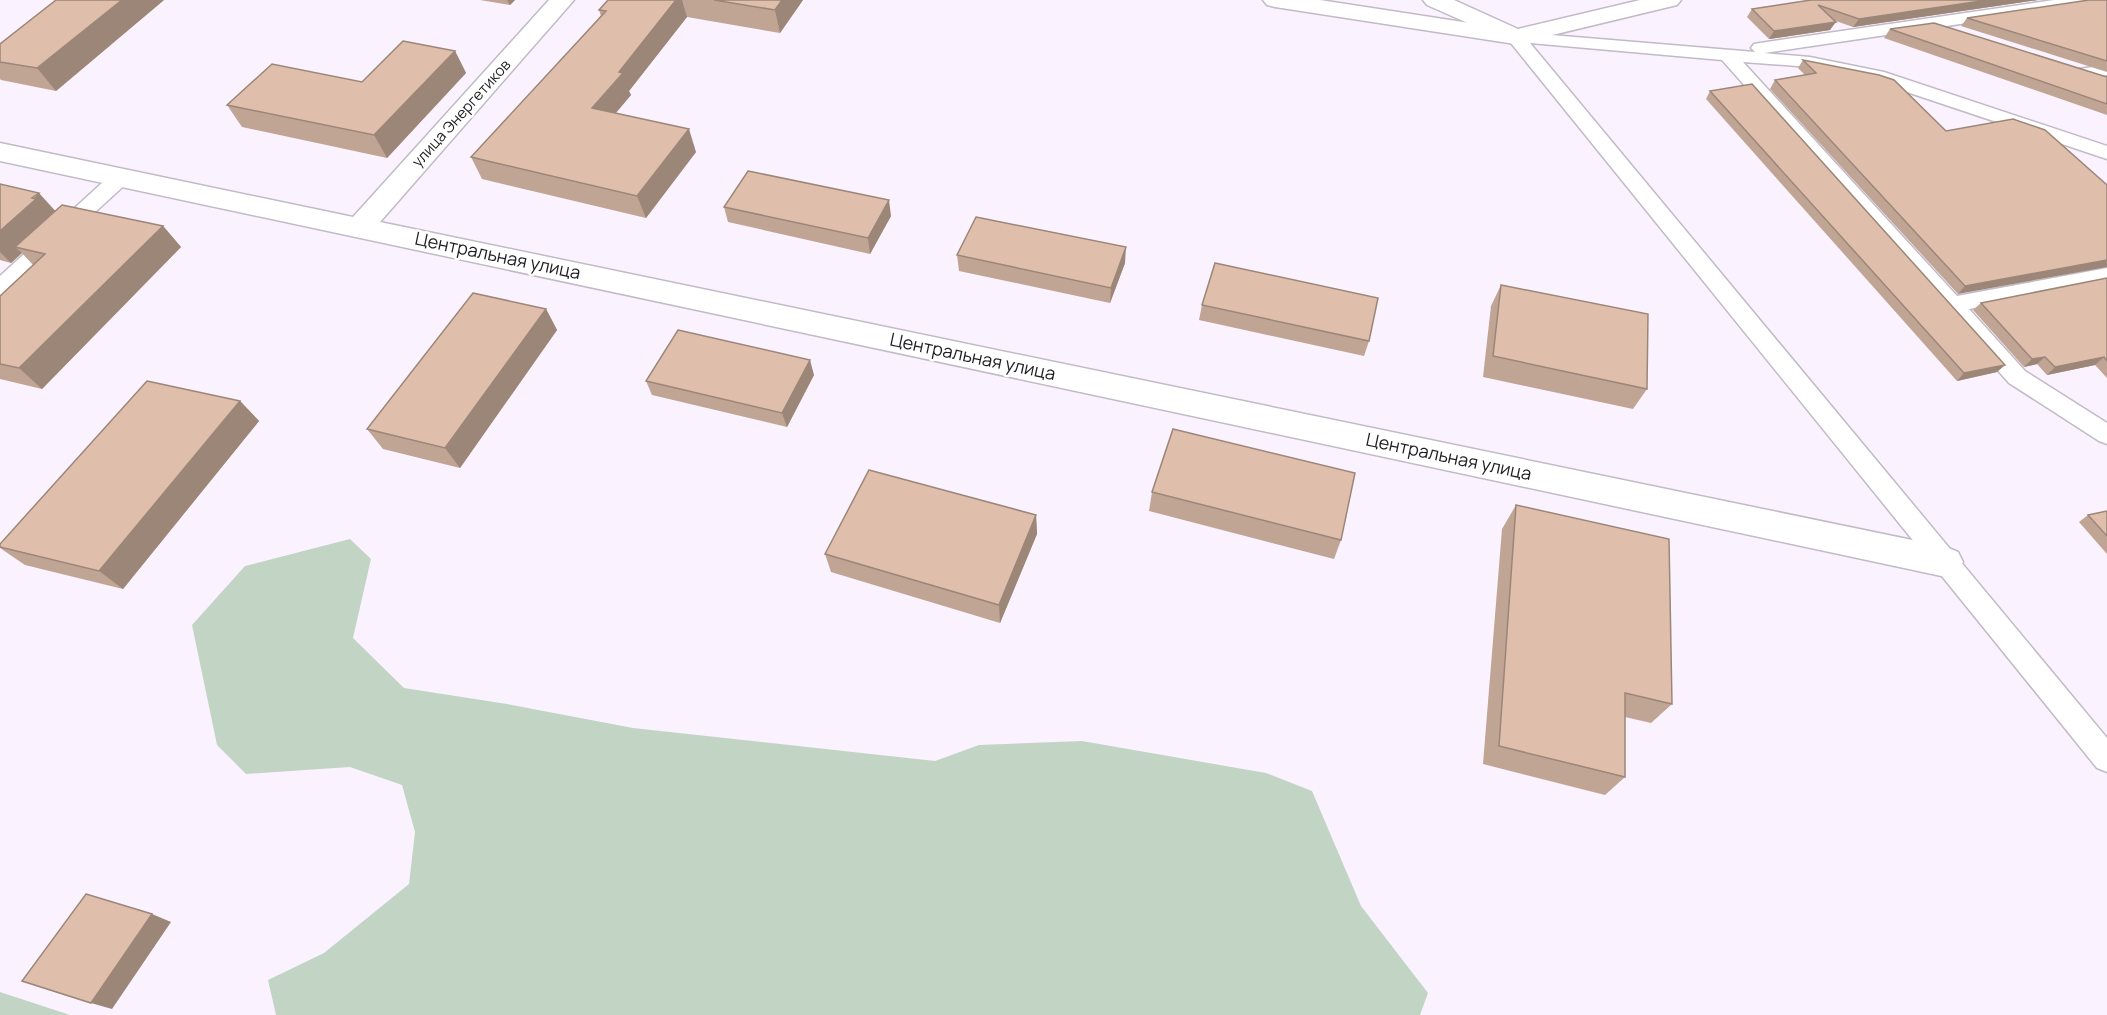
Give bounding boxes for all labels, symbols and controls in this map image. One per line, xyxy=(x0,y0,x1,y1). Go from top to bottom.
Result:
street label: улица Энергетиков xyxy=(407,55,515,171)
street label: Центральная улица xyxy=(413,226,583,284)
street label: Центральная улица xyxy=(888,327,1058,385)
street label: Центральная улица xyxy=(1364,427,1534,485)

